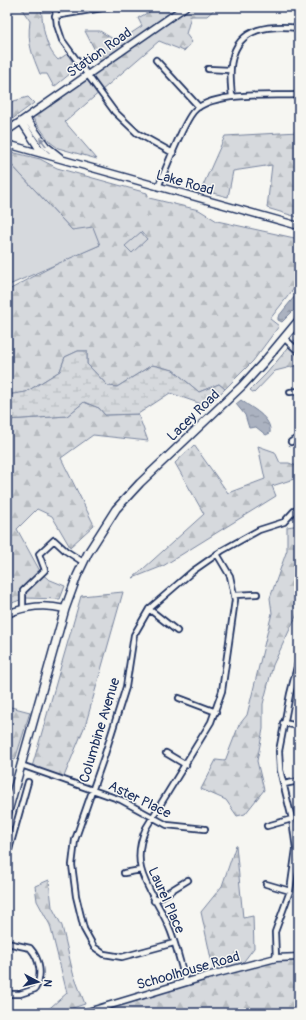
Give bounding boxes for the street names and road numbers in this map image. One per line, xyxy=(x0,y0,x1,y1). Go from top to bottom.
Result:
street label: Station Road xyxy=(64,24,135,81)
street label: Lake Road xyxy=(154,166,216,199)
street label: Lacey Road xyxy=(164,386,223,445)
street label: Columbine Avenue xyxy=(75,676,124,785)
street label: Aster Place xyxy=(106,777,174,822)
street label: Laurel Place xyxy=(144,864,189,936)
street label: Schoolhouse Road xyxy=(135,948,242,993)

